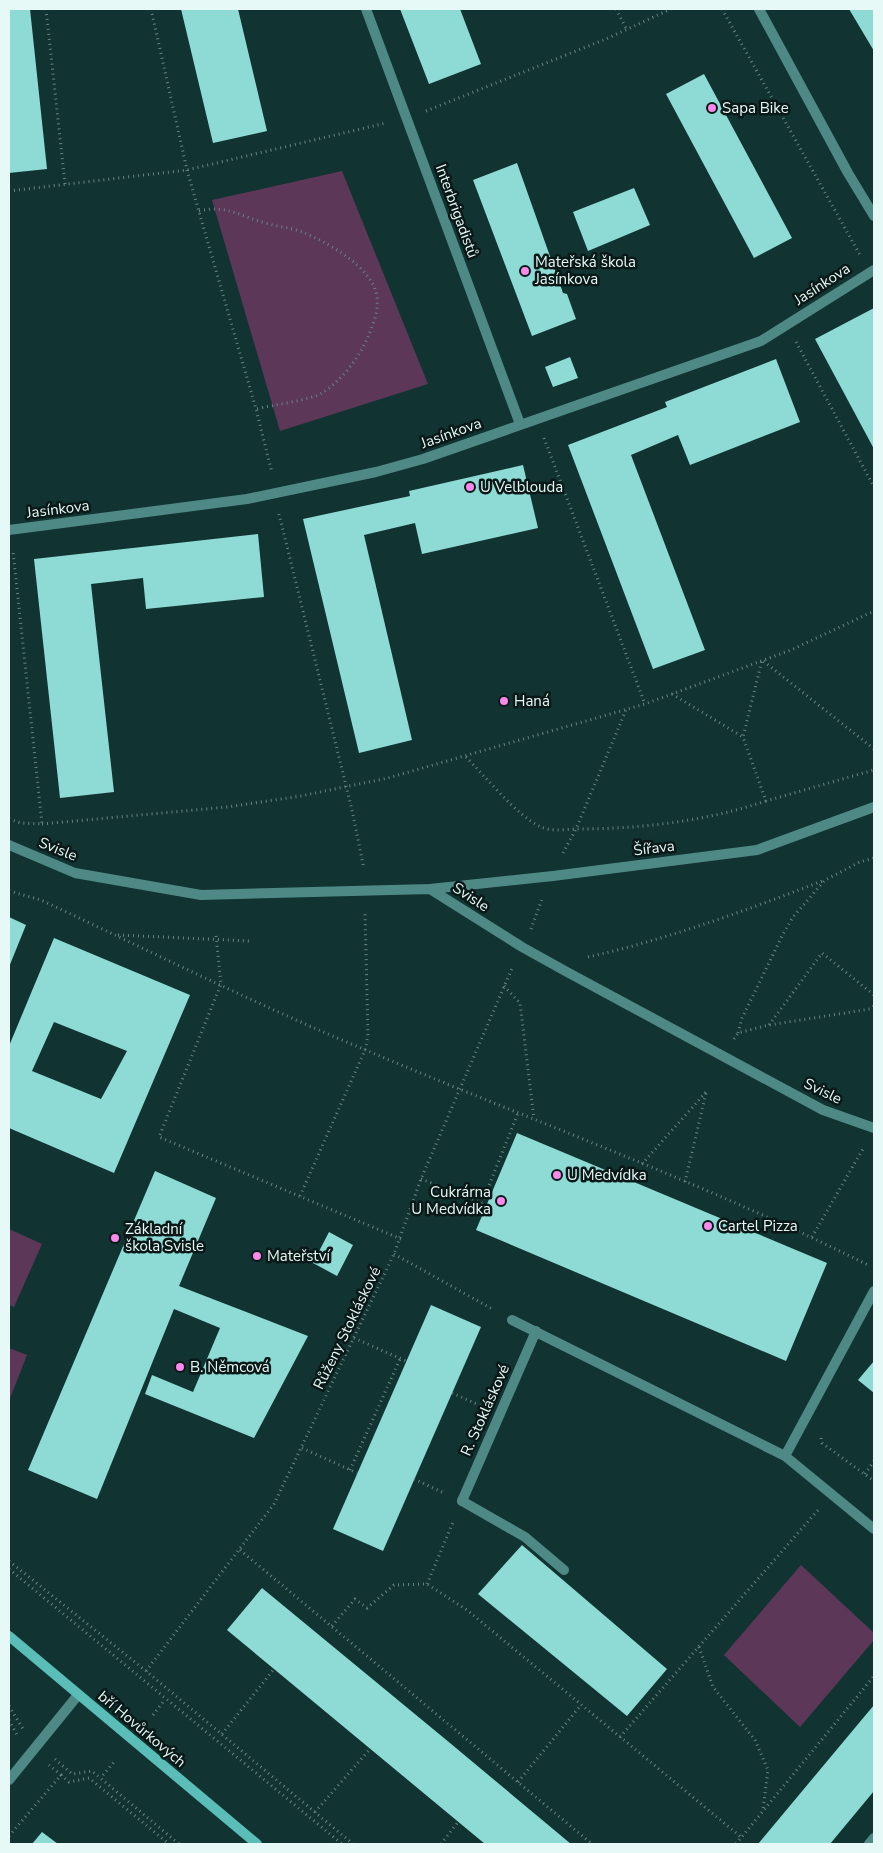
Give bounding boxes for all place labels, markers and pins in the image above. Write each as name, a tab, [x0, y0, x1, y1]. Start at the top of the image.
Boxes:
place label: Sapa Bike	[722, 98, 789, 118]
marker: Sapa Bike	[706, 102, 718, 114]
place label: Mateřská škola Jasínkova	[534, 252, 636, 289]
marker: Mateřská škola Jasínkova	[519, 265, 531, 277]
place label: U Velblouda	[480, 477, 563, 497]
marker: U Velblouda	[464, 481, 476, 493]
place label: Haná	[514, 691, 550, 711]
marker: Haná	[498, 695, 510, 707]
place label: U Medvídka	[567, 1165, 647, 1185]
marker: U Medvídka	[551, 1169, 563, 1181]
place label: Cukrárna U Medvídka	[411, 1182, 491, 1219]
marker: Cukrárna U Medvídka	[495, 1195, 507, 1207]
place label: Cartel Pizza	[718, 1216, 798, 1236]
place label: Základní škola Svisle	[125, 1219, 204, 1256]
marker: Cartel Pizza	[702, 1220, 714, 1232]
marker: Základní škola Svisle	[109, 1232, 121, 1244]
place label: Mateřství	[267, 1246, 331, 1266]
marker: Mateřství	[251, 1250, 263, 1262]
place label: B. Němcová	[190, 1357, 270, 1377]
marker: B. Němcová	[174, 1361, 186, 1373]

